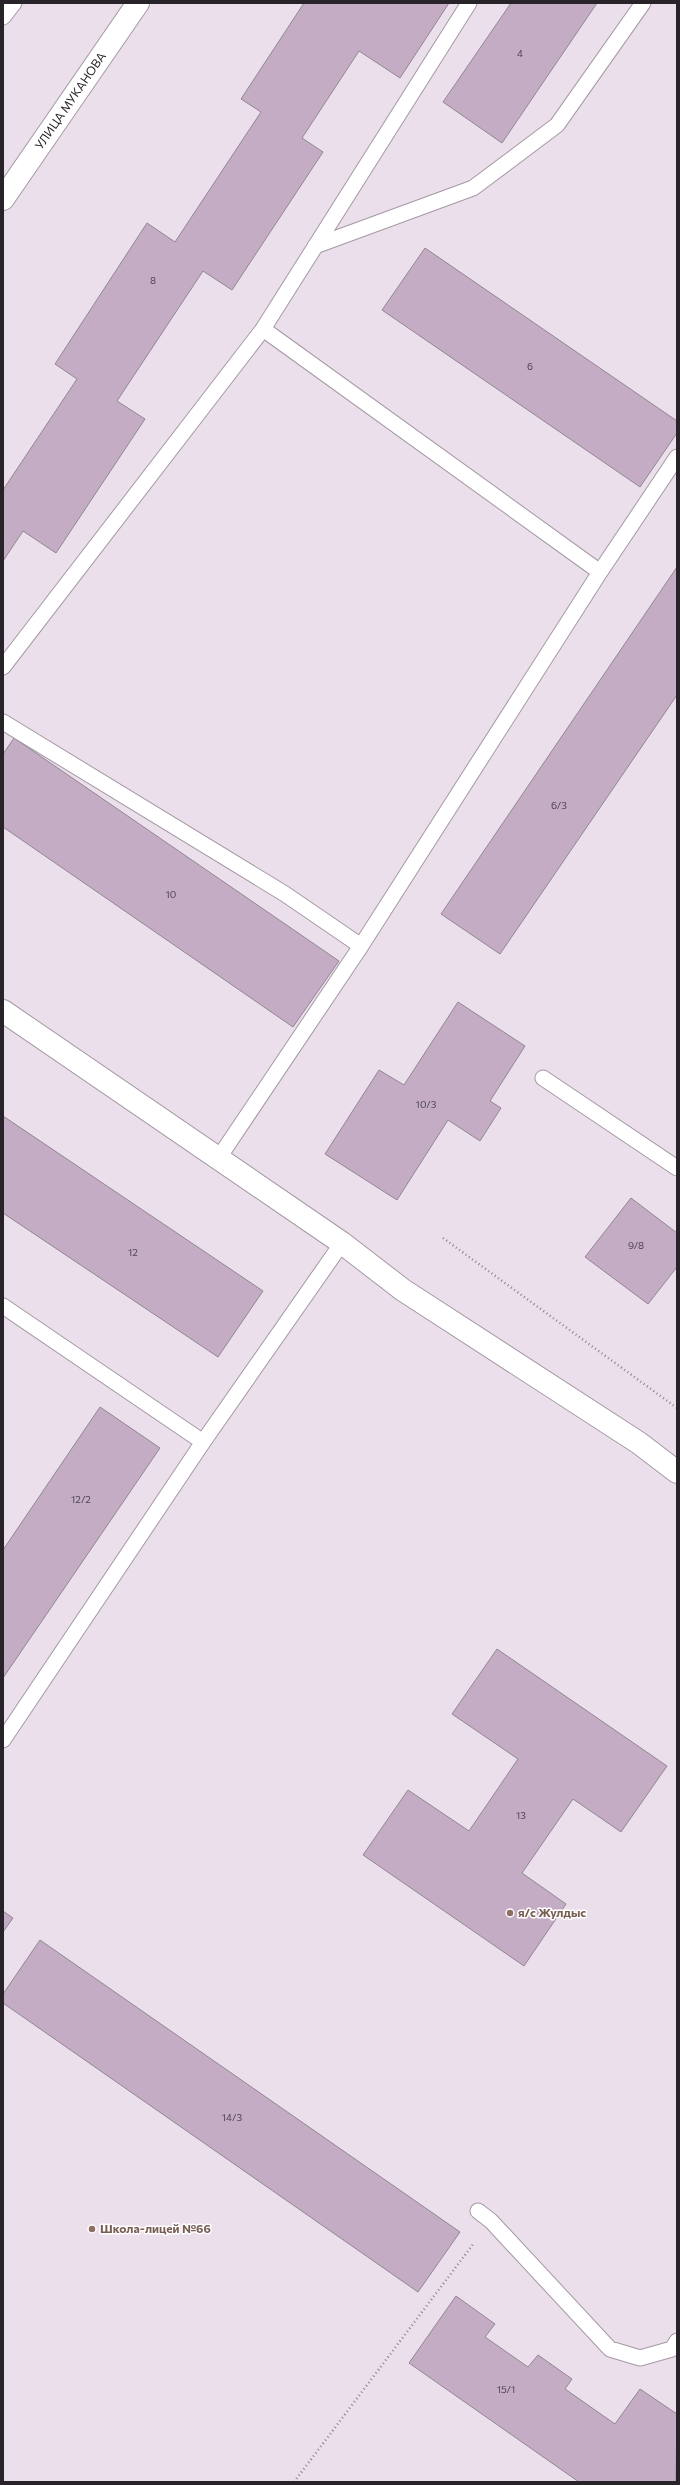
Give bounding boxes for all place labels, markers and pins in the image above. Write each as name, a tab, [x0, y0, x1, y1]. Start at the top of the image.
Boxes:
place label: я/c Жулдыс	[518, 1905, 586, 1919]
marker: я/c Жулдыс	[505, 1908, 515, 1918]
place label: Школа-лицей №66	[100, 2221, 211, 2235]
marker: Школа-лицей №66	[87, 2224, 97, 2234]

